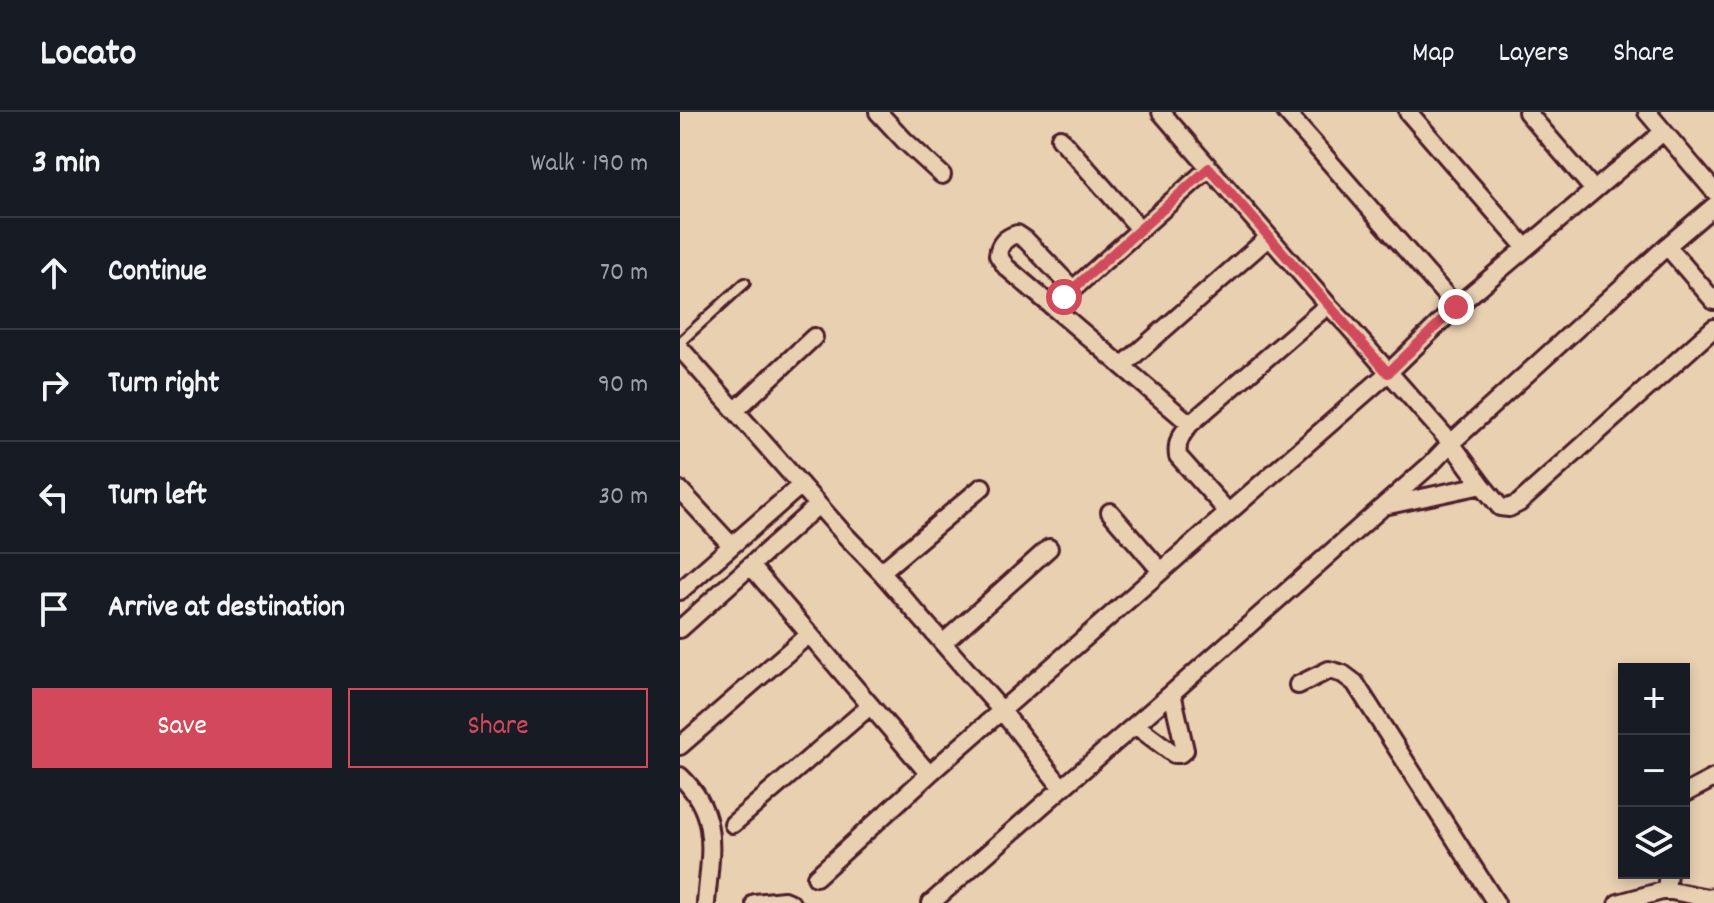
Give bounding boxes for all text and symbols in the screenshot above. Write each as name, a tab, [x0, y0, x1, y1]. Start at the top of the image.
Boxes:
text: Locato	[40, 28, 136, 83]
text: Map	[1412, 35, 1455, 75]
text: Layers	[1499, 35, 1569, 75]
text: Share	[1613, 35, 1674, 75]
text: 3 min	[32, 140, 100, 189]
text: Walk · 190 m	[531, 146, 648, 183]
icon: ahead	[32, 251, 76, 295]
text: Continue	[108, 252, 207, 295]
text: 70 m	[600, 255, 648, 292]
route start	[1046, 279, 1082, 315]
route end	[1438, 289, 1474, 325]
icon: right	[32, 363, 76, 407]
text: Turn right	[108, 364, 219, 407]
text: 90 m	[598, 367, 648, 404]
icon: left	[32, 475, 76, 519]
text: Turn left	[108, 476, 207, 519]
text: 30 m	[598, 479, 648, 516]
icon: arrive	[32, 587, 76, 631]
text: Arrive at destination	[108, 588, 345, 631]
map controls	[1618, 663, 1690, 879]
button: +	[1618, 663, 1690, 735]
button: Save	[32, 688, 332, 768]
button: Share	[348, 688, 648, 768]
button: −	[1618, 735, 1690, 807]
button: layers	[1618, 807, 1690, 879]

